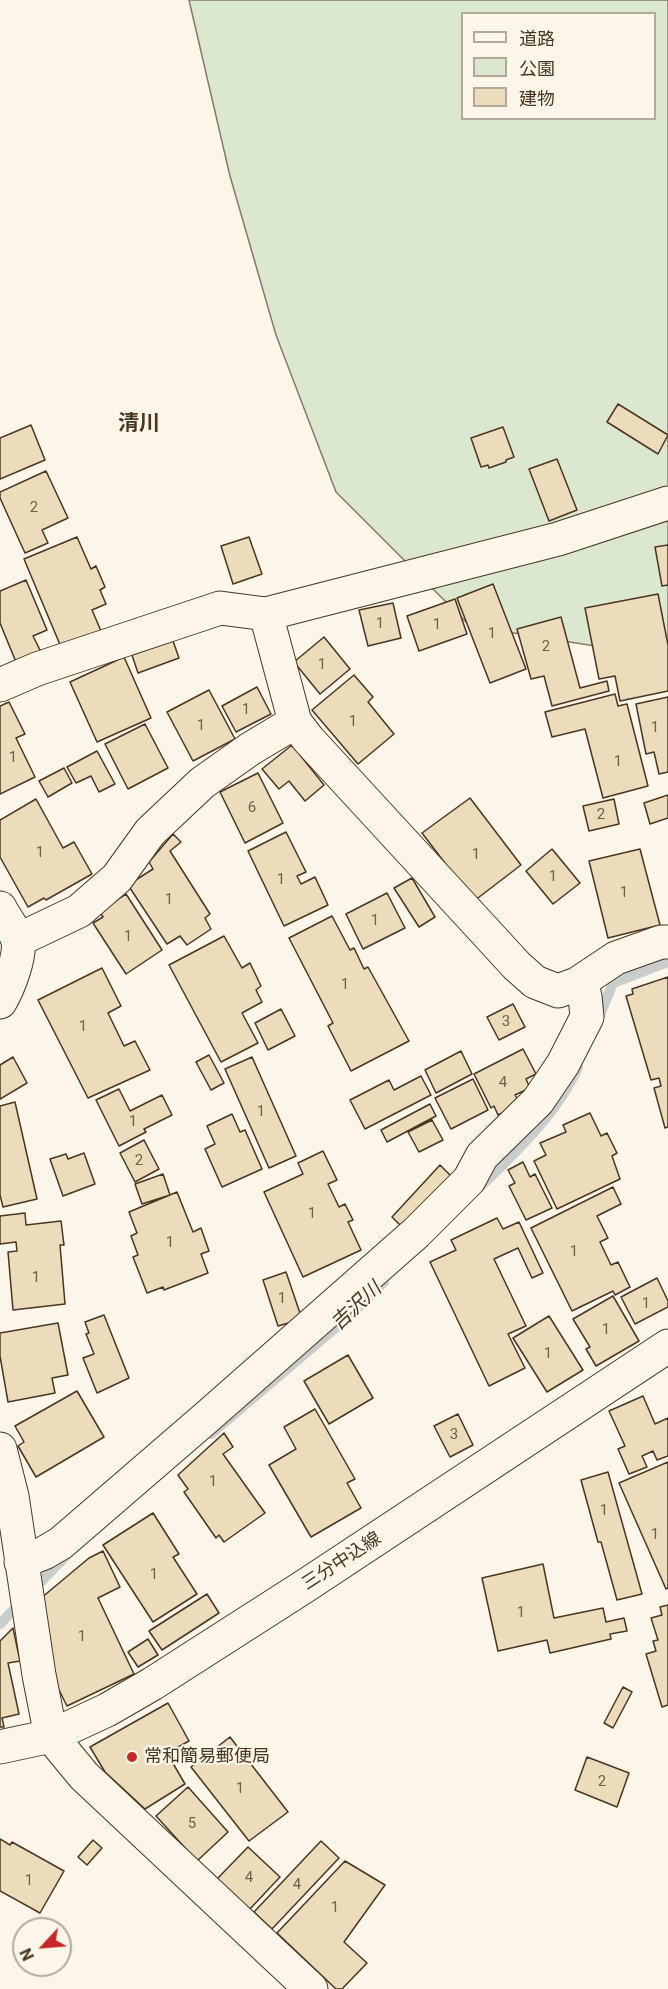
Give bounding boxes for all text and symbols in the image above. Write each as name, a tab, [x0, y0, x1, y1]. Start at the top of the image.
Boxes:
legend	[461, 12, 656, 120]
text: 道路	[519, 28, 555, 49]
text: 公園	[519, 58, 555, 79]
text: 建物	[519, 88, 555, 109]
district label: 清川	[118, 412, 160, 438]
house number: 2	[30, 499, 38, 517]
house number: 1	[376, 615, 384, 633]
house number: 1	[433, 616, 441, 634]
house number: 1	[488, 625, 496, 643]
house number: 2	[542, 638, 550, 656]
house number: 1	[318, 656, 326, 674]
house number: 1	[242, 701, 250, 719]
house number: 1	[349, 713, 357, 731]
house number: 1	[197, 717, 205, 735]
house number: 1	[651, 719, 659, 737]
house number: 1	[9, 749, 17, 767]
house number: 1	[614, 753, 622, 771]
house number: 6	[248, 799, 256, 817]
house number: 2	[597, 806, 605, 824]
house number: 1	[36, 844, 44, 862]
house number: 1	[472, 846, 480, 864]
house number: 1	[549, 868, 557, 886]
house number: 1	[277, 871, 285, 889]
house number: 1	[620, 884, 628, 902]
house number: 1	[165, 891, 173, 909]
house number: 1	[371, 912, 379, 930]
house number: 1	[124, 928, 132, 946]
house number: 1	[341, 976, 349, 994]
house number: 3	[502, 1013, 510, 1031]
house number: 1	[79, 1018, 87, 1036]
house number: 4	[499, 1074, 507, 1092]
house number: 1	[257, 1103, 265, 1121]
house number: 1	[129, 1113, 137, 1131]
house number: 2	[135, 1152, 143, 1170]
house number: 1	[308, 1205, 316, 1223]
house number: 1	[166, 1234, 174, 1252]
house number: 1	[570, 1243, 578, 1261]
house number: 1	[32, 1269, 40, 1287]
water label: 吉沢川	[327, 1278, 387, 1336]
house number: 1	[278, 1290, 286, 1308]
house number: 1	[642, 1295, 650, 1313]
house number: 1	[602, 1321, 610, 1339]
house number: 1	[544, 1345, 552, 1363]
house number: 3	[450, 1426, 458, 1444]
house number: 1	[209, 1473, 217, 1491]
house number: 1	[600, 1502, 608, 1520]
house number: 1	[651, 1526, 659, 1544]
street label: 三分中込線	[298, 1528, 386, 1596]
house number: 1	[150, 1566, 158, 1584]
house number: 1	[517, 1604, 525, 1622]
house number: 1	[78, 1628, 86, 1646]
place label: 常和簡易郵便局	[144, 1746, 270, 1768]
marker: 常和簡易郵便局	[125, 1750, 139, 1764]
house number: 2	[598, 1773, 606, 1791]
house number: 1	[236, 1780, 244, 1798]
house number: 5	[188, 1815, 196, 1833]
house number: 4	[245, 1869, 253, 1887]
house number: 1	[25, 1872, 33, 1890]
house number: 4	[293, 1876, 301, 1894]
house number: 1	[331, 1899, 339, 1917]
north arrow	[12, 1917, 72, 1977]
text: N	[16, 1945, 38, 1963]

